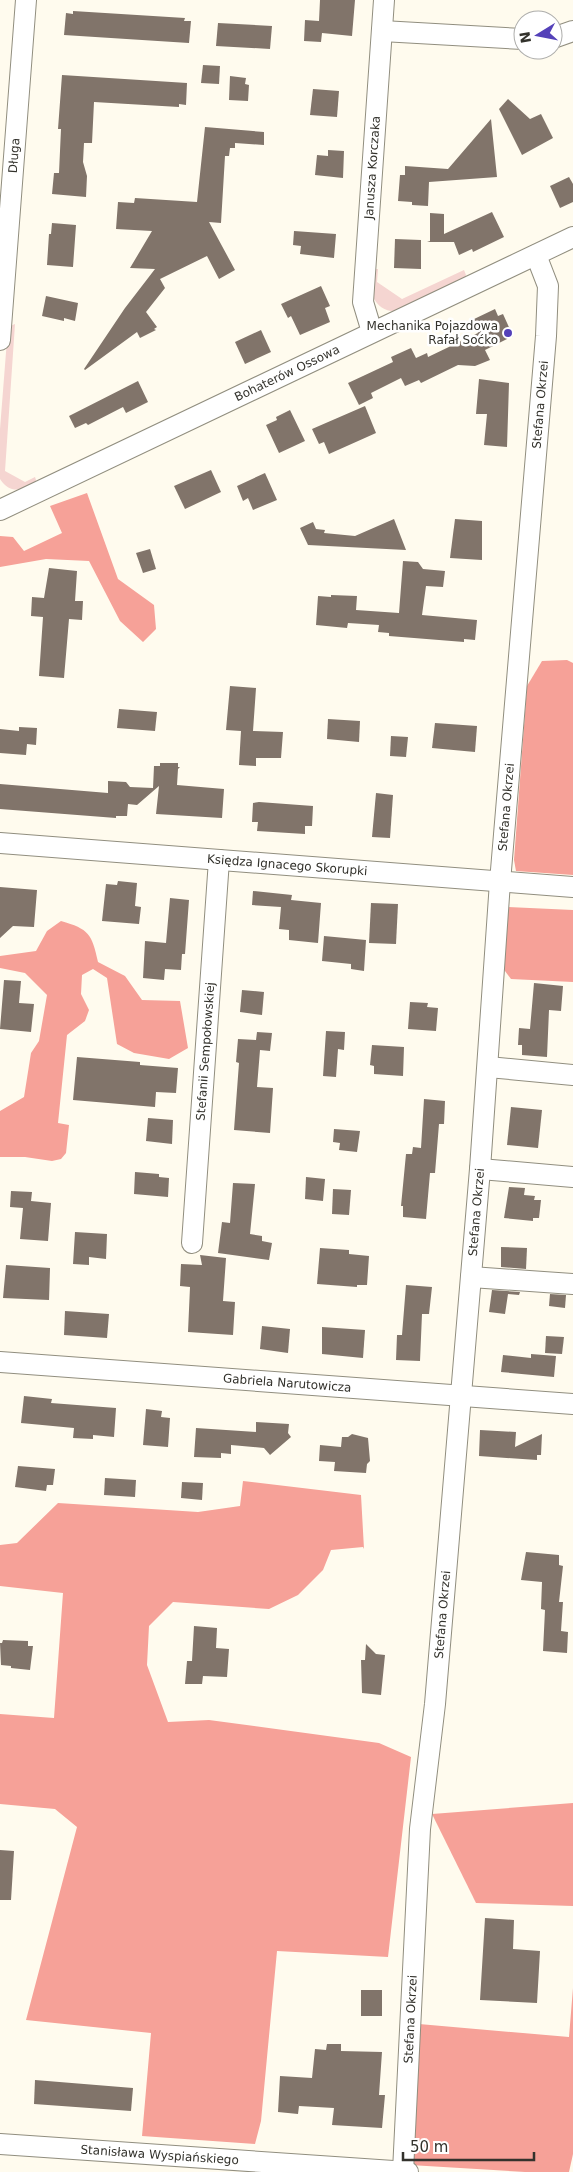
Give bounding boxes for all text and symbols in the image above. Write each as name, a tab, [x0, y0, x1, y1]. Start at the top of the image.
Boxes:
north arrow	[513, 10, 563, 60]
text: N	[516, 30, 534, 44]
street label: Janusza Korczaka	[362, 115, 383, 221]
street label: Długa	[6, 137, 22, 174]
place label: Mechanika Pojazdowa Rafał Soćko	[367, 319, 498, 347]
marker: Mechanika Pojazdowa Rafał Soćko	[502, 327, 514, 339]
street label: Bohaterów Ossowa	[232, 342, 342, 404]
street label: Stefana Okrzei	[530, 360, 551, 449]
street label: Stefana Okrzei	[496, 762, 517, 852]
street label: Księdza Ignacego Skorupki	[206, 852, 368, 878]
street label: Stefanii Sempołowskiej	[194, 982, 217, 1121]
street label: Stefana Okrzei	[466, 1167, 487, 1257]
street label: Gabriela Narutowicza	[222, 1371, 352, 1395]
street label: Stefana Okrzei	[432, 1570, 453, 1659]
street label: Stefana Okrzei	[401, 1975, 420, 2064]
scale bar	[403, 2130, 534, 2162]
text: 50 m	[410, 2138, 448, 2156]
street label: Stanisława Wyspiańskiego	[80, 2143, 239, 2167]

